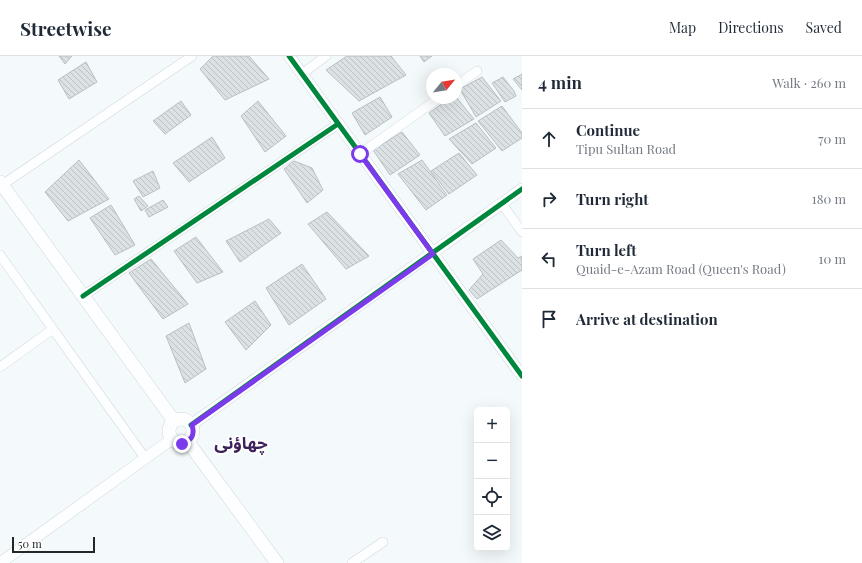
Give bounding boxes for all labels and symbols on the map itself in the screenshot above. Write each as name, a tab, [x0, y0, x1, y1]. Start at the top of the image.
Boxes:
north arrow	[426, 68, 462, 104]
route start	[351, 145, 369, 163]
district label: چھاؤنی	[214, 431, 268, 455]
route end	[173, 435, 191, 453]
scale bar	[12, 535, 95, 554]

